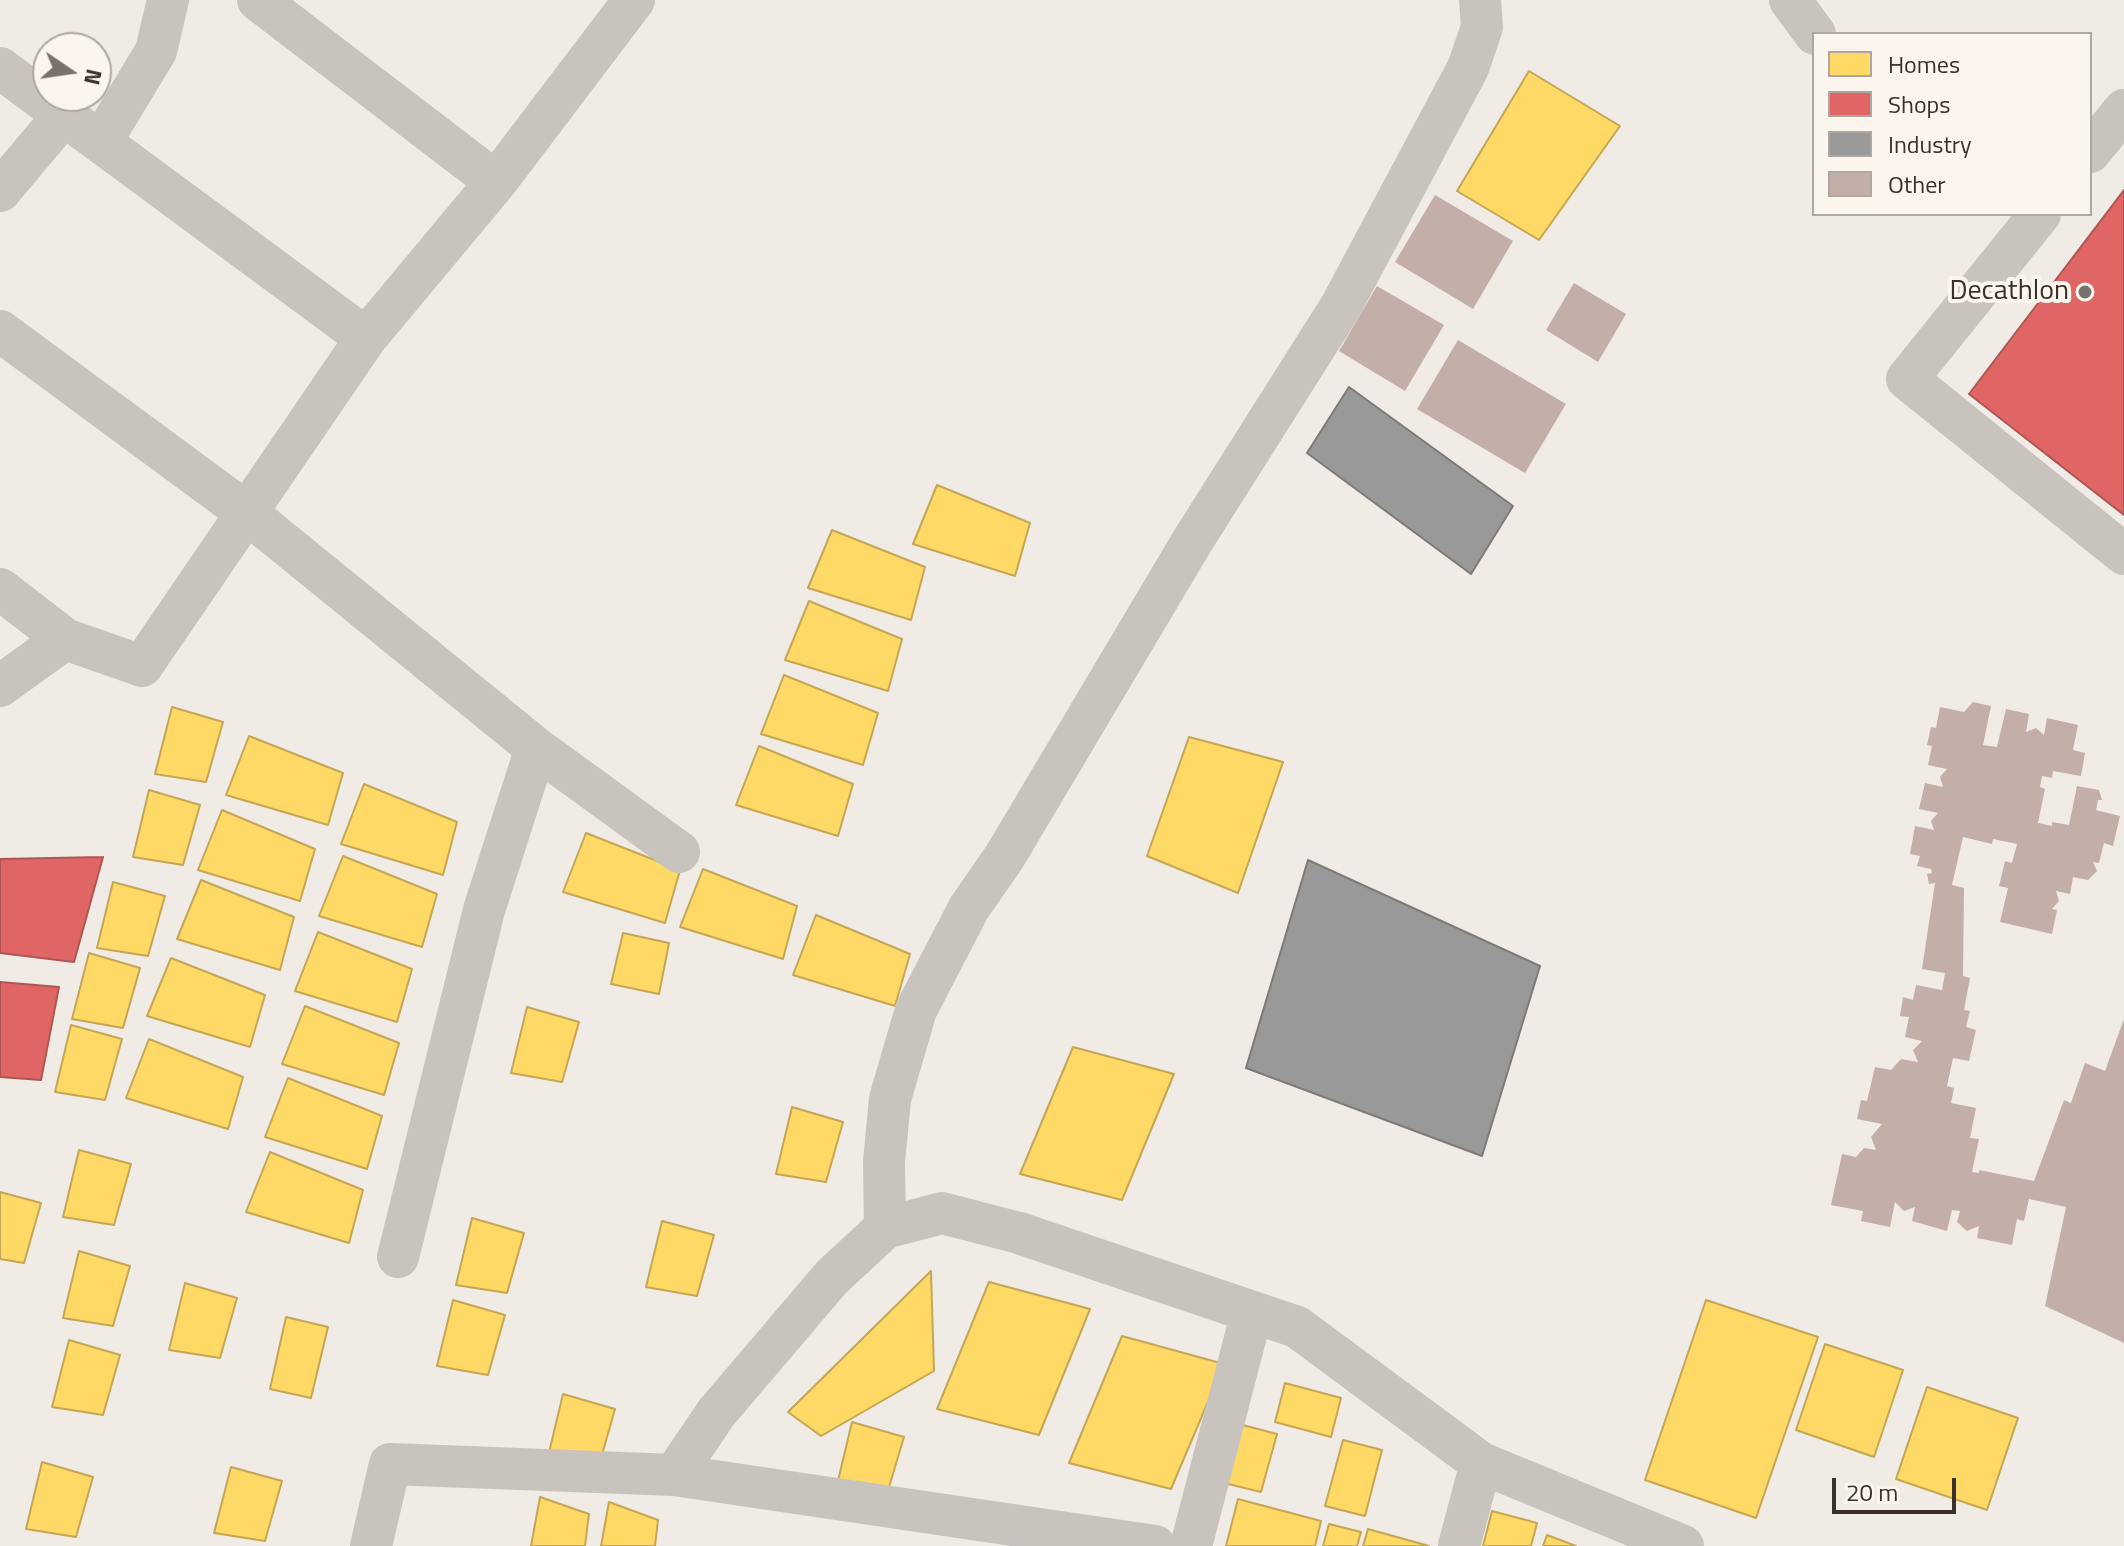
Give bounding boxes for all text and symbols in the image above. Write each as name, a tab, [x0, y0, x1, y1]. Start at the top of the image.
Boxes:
north arrow	[32, 32, 112, 112]
legend	[1812, 32, 2092, 216]
text: Homes	[1888, 46, 1960, 82]
text: N	[75, 66, 112, 88]
text: Shops	[1888, 86, 1950, 122]
text: Industry	[1888, 126, 1972, 162]
text: Other	[1888, 166, 1946, 202]
place label: Decathlon	[1949, 275, 2069, 309]
marker: Decathlon	[2076, 283, 2094, 301]
scale bar	[1836, 1462, 1960, 1512]
text: 20 m	[1846, 1474, 1898, 1510]

